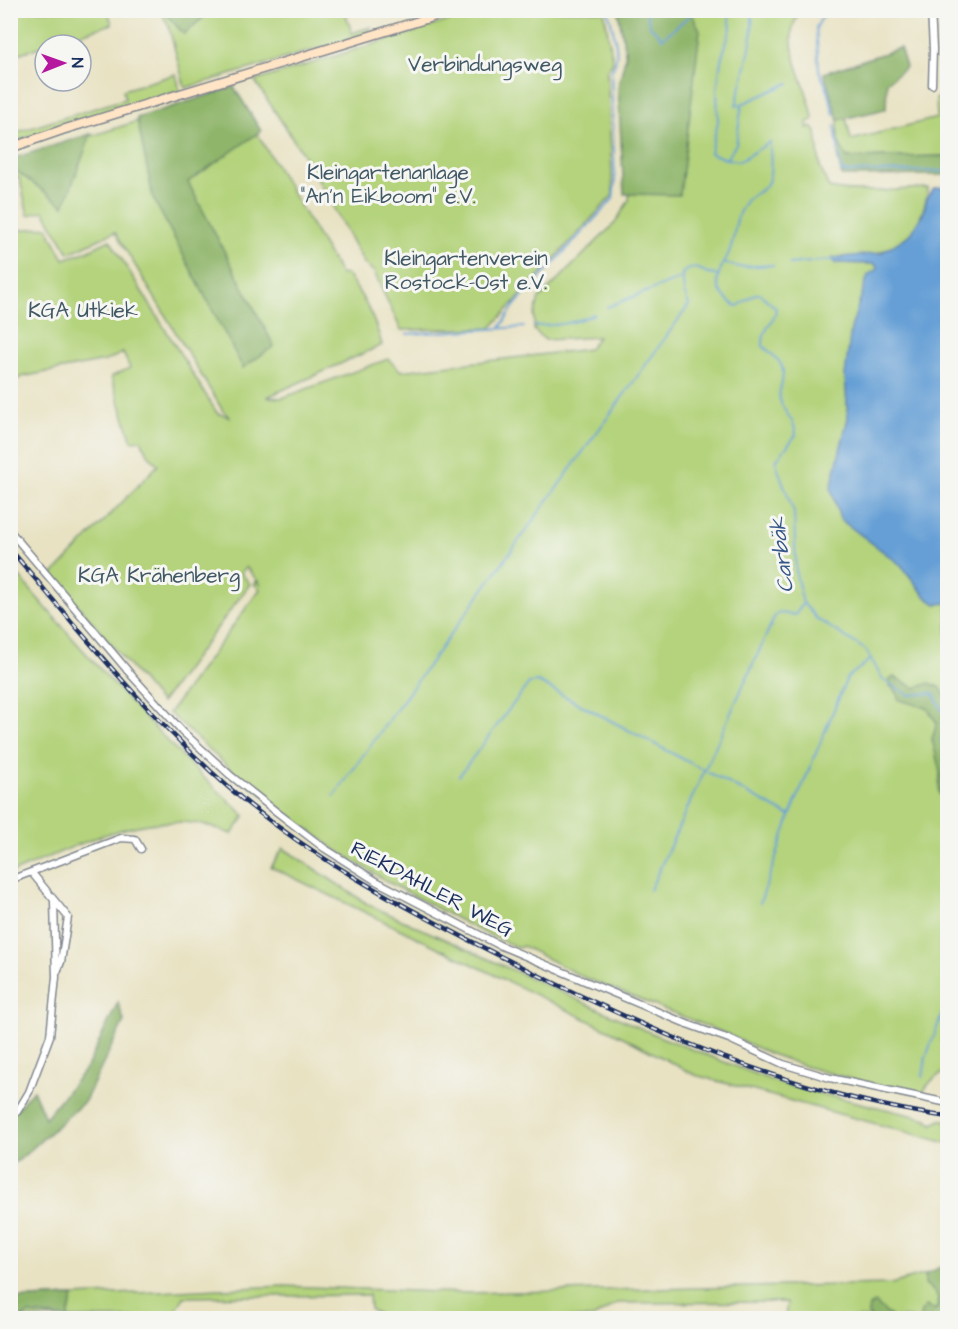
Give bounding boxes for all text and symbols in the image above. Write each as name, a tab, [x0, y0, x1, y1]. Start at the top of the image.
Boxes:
north arrow	[33, 33, 93, 93]
park label: Verbindungsweg	[408, 50, 562, 81]
text: N	[66, 58, 88, 68]
park label: Kleingartenanlage "An'n Eikboom" e.V.	[300, 158, 476, 211]
park label: Kleingartenverein Rostock-Ost e.V.	[384, 244, 548, 297]
park label: KGA Utkiek	[28, 296, 138, 325]
water label: Carbäk	[762, 515, 802, 595]
park label: KGA Krähenberg	[78, 561, 240, 592]
street label: RIEKDAHLER WEG	[346, 834, 519, 944]

